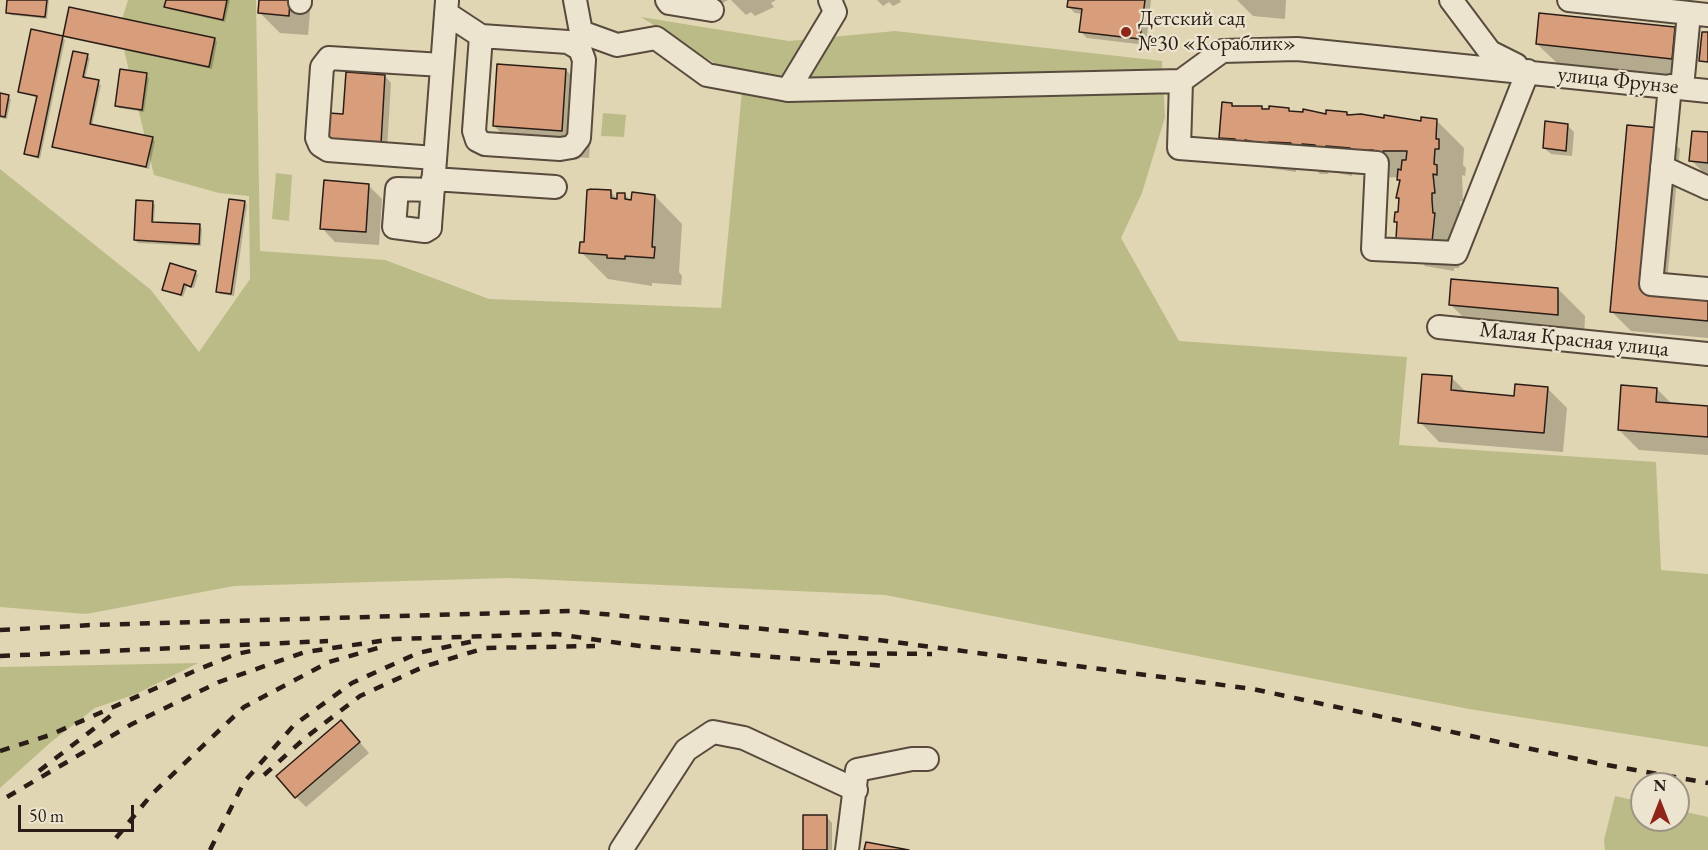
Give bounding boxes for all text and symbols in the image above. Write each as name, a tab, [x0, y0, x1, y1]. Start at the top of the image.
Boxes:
place label: Детский сад №30 «Кораблик»	[1138, 6, 1296, 57]
marker: Детский сад №30 «Кораблик»	[1119, 25, 1133, 39]
street label: улица Фрунзе	[1556, 62, 1680, 100]
street label: Малая Красная улица	[1478, 317, 1670, 363]
north arrow	[1630, 772, 1690, 832]
text: N	[1654, 775, 1666, 796]
scale bar	[21, 793, 136, 831]
text: 50 m	[29, 804, 64, 827]

